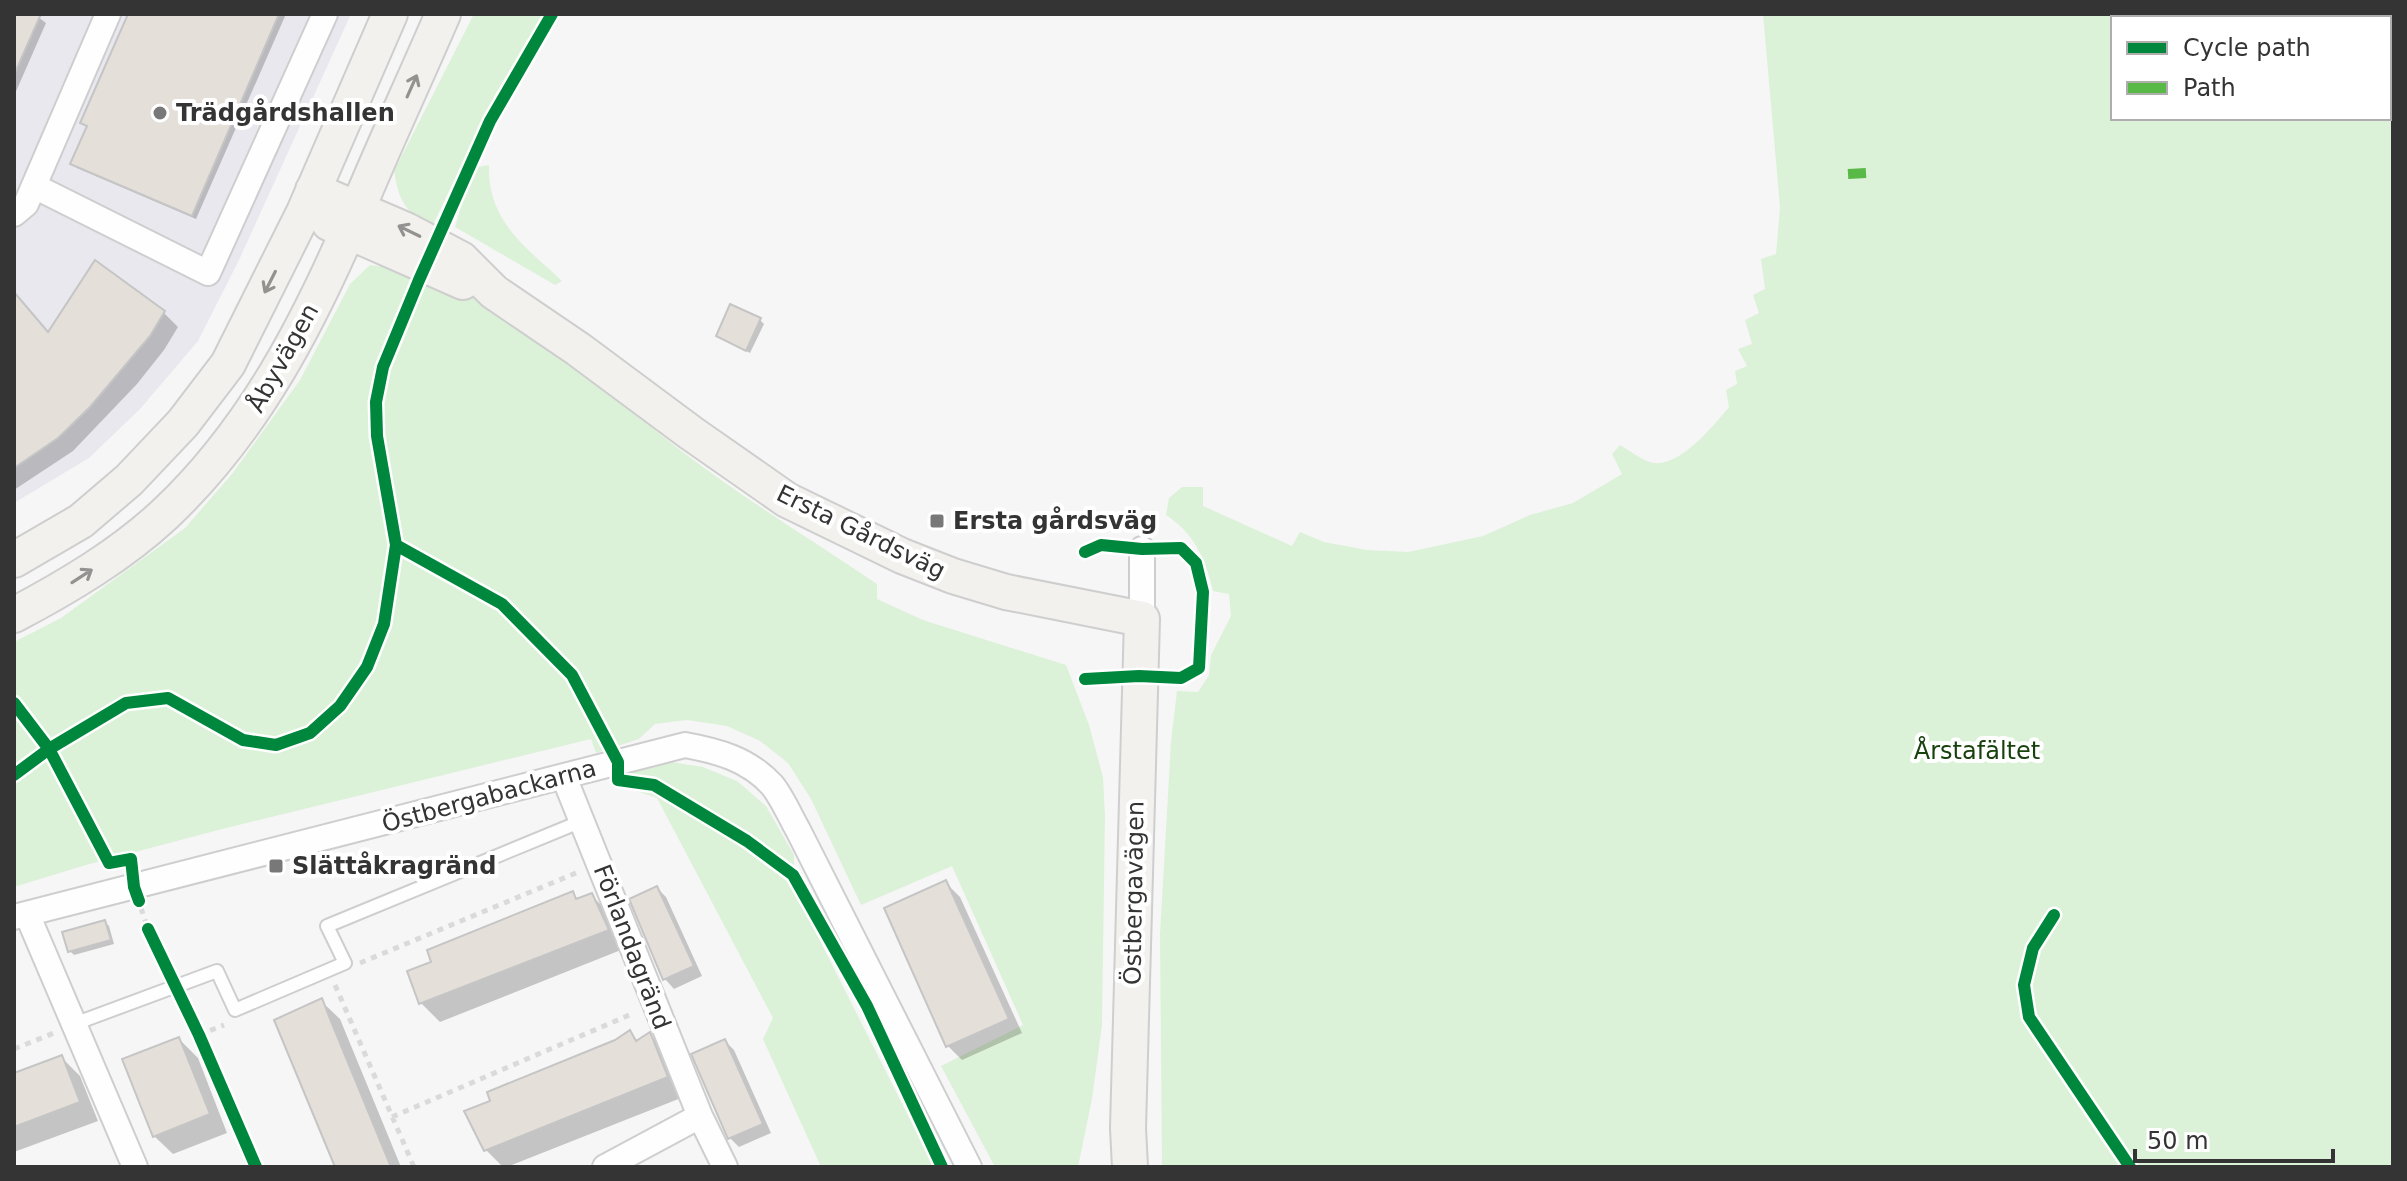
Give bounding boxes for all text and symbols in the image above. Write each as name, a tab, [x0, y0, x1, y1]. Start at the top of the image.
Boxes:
legend	[2111, 16, 2391, 120]
text: Cycle path	[2183, 34, 2311, 62]
one-way arrow	[405, 74, 420, 99]
text: Path	[2183, 74, 2236, 102]
place label: Trädgårdshallen	[176, 98, 395, 127]
marker: Trädgårdshallen	[151, 104, 169, 122]
one-way arrow	[397, 223, 421, 238]
one-way arrow	[262, 270, 277, 294]
street label: Åbyvägen	[241, 298, 324, 417]
street label: Ersta Gårdsväg	[772, 478, 950, 585]
place label: Ersta gårdsväg	[953, 506, 1157, 535]
marker: Ersta gårdsväg	[928, 512, 946, 530]
one-way arrow	[70, 568, 92, 584]
park label: Årstafältet	[1914, 736, 2040, 765]
street label: Östbergabackarna	[378, 753, 599, 838]
street label: Östbergavägen	[1117, 801, 1150, 985]
place label: Slättåkragränd	[292, 851, 496, 880]
marker: Slättåkragränd	[267, 857, 285, 875]
street label: Förlandagränd	[588, 861, 676, 1033]
scale bar	[2135, 1113, 2333, 1163]
text: 50 m	[2147, 1127, 2209, 1155]

